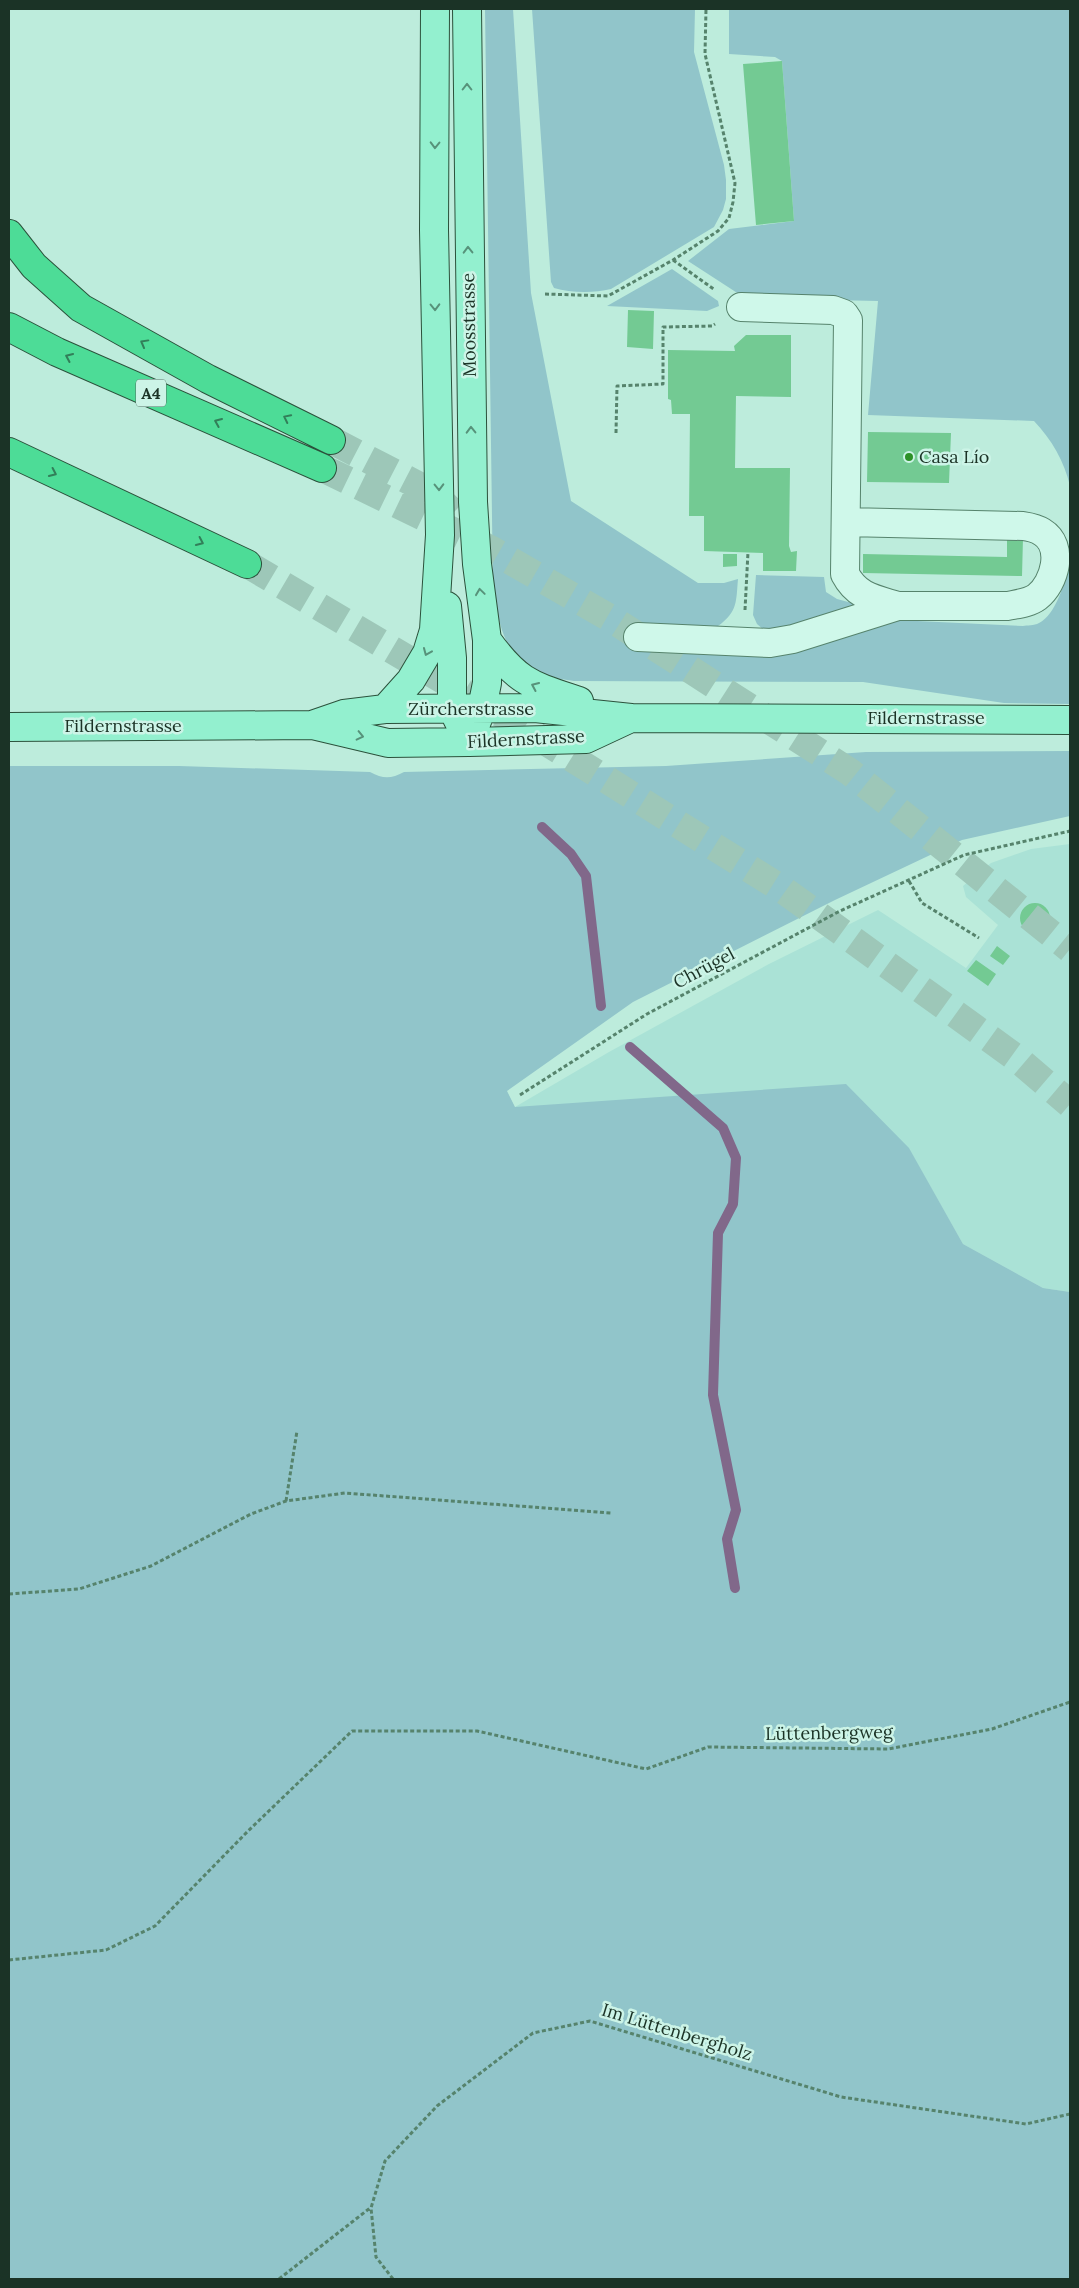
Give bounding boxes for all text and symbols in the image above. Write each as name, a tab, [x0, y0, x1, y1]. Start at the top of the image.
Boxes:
one-way arrow	[462, 83, 472, 91]
one-way arrow	[430, 142, 440, 149]
one-way arrow	[463, 246, 473, 254]
street label: Moosstrasse	[456, 272, 481, 377]
one-way arrow	[430, 304, 440, 312]
one-way arrow	[140, 339, 149, 349]
one-way arrow	[65, 353, 74, 364]
road number: A4	[136, 379, 166, 406]
one-way arrow	[284, 415, 293, 425]
one-way arrow	[214, 417, 223, 428]
one-way arrow	[466, 425, 476, 433]
place label: Casa Lío	[919, 445, 989, 468]
marker: Casa Lío	[903, 451, 915, 463]
one-way arrow	[48, 467, 57, 477]
one-way arrow	[433, 484, 444, 492]
one-way arrow	[195, 536, 204, 546]
one-way arrow	[476, 587, 486, 596]
one-way arrow	[422, 647, 433, 656]
one-way arrow	[531, 681, 540, 692]
street label: Zürcherstrasse	[408, 697, 534, 720]
street label: Fildernstrasse	[867, 706, 985, 729]
street label: Fildernstrasse	[64, 714, 182, 737]
street label: Fildernstrasse	[467, 724, 586, 753]
one-way arrow	[355, 730, 364, 741]
street label: Chrügel	[669, 942, 739, 993]
street label: Lüttenbergweg	[765, 1720, 894, 1745]
street label: Im Lüttenbergholz	[599, 1998, 755, 2065]

